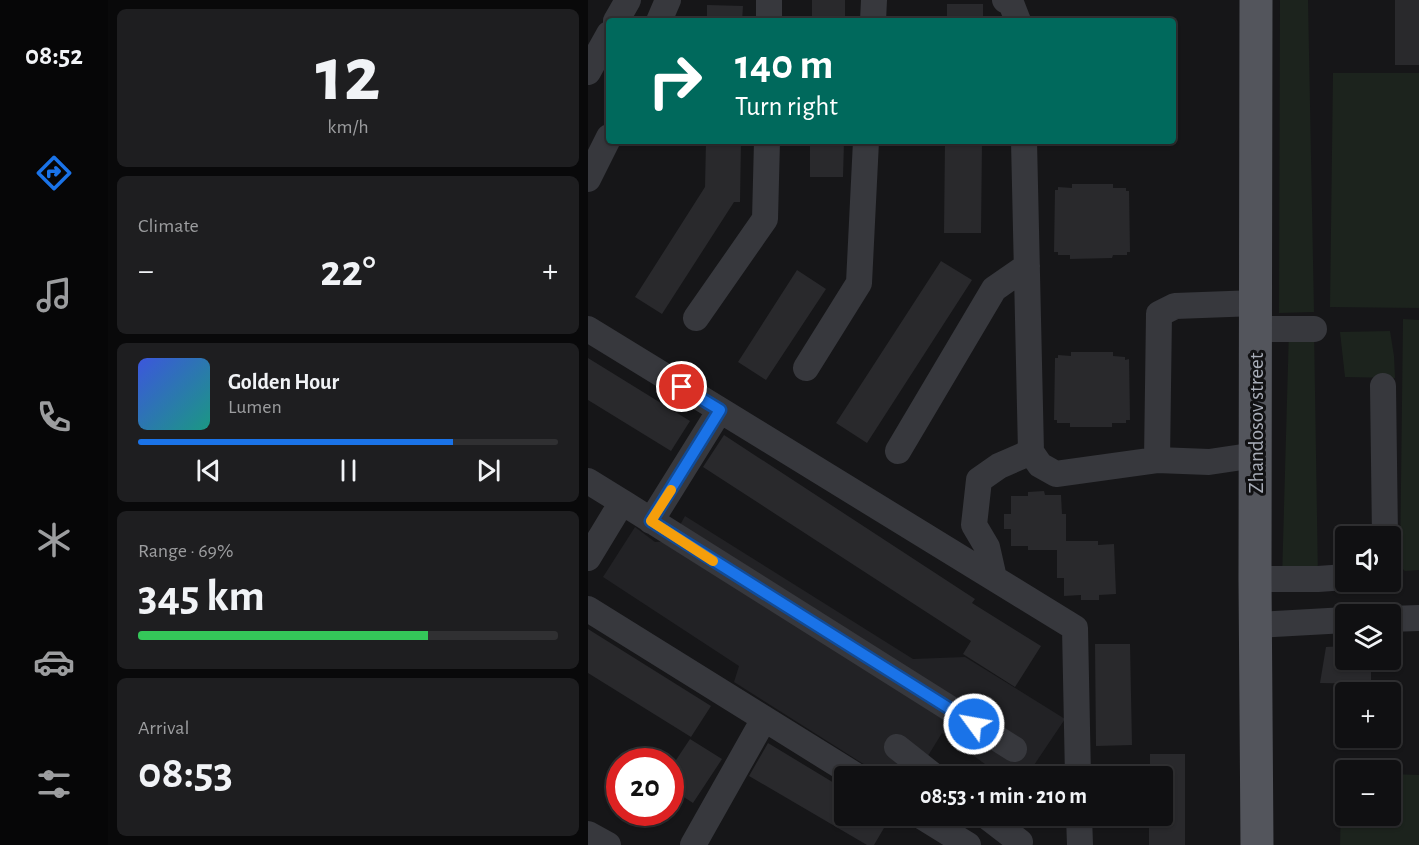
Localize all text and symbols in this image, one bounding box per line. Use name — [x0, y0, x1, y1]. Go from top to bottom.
text: 12 — [316, 37, 380, 115]
text: 08:52 — [25, 42, 83, 69]
icon: right — [636, 42, 714, 120]
text: 140 m — [735, 44, 833, 86]
text: Turn right — [735, 93, 838, 120]
text: km/h — [327, 117, 369, 137]
icon: directions — [33, 152, 75, 194]
text: Climate — [138, 216, 199, 236]
text: 22° — [320, 249, 376, 294]
text: − — [138, 255, 154, 288]
text: + — [542, 255, 558, 288]
icon: music — [33, 274, 75, 316]
street label: Zhandosov street — [1246, 352, 1267, 493]
pin — [656, 361, 707, 412]
icon: arrive — [665, 370, 698, 403]
text: Golden Hour — [228, 371, 339, 393]
icon: phone — [33, 396, 75, 438]
text: Lumen — [228, 397, 282, 417]
icon: previous — [192, 454, 225, 487]
icon: pause — [332, 454, 365, 487]
icon: next — [472, 454, 505, 487]
icon: climate — [33, 519, 75, 561]
map controls — [1335, 526, 1401, 826]
button: sound — [1335, 526, 1401, 592]
text: Range · 69% — [138, 541, 233, 561]
text: 345 km — [138, 574, 265, 619]
button: layers — [1335, 604, 1401, 670]
icon: car — [33, 641, 75, 683]
button: + — [1335, 682, 1401, 748]
position arrow — [942, 692, 1006, 756]
text: Arrival — [138, 718, 189, 738]
speed limit sign: 20 — [606, 748, 684, 826]
text: 08:53 — [138, 751, 233, 796]
button: − — [1335, 760, 1401, 826]
icon: filters — [33, 763, 75, 805]
text: 08:53 · 1 min · 210 m — [920, 785, 1087, 807]

